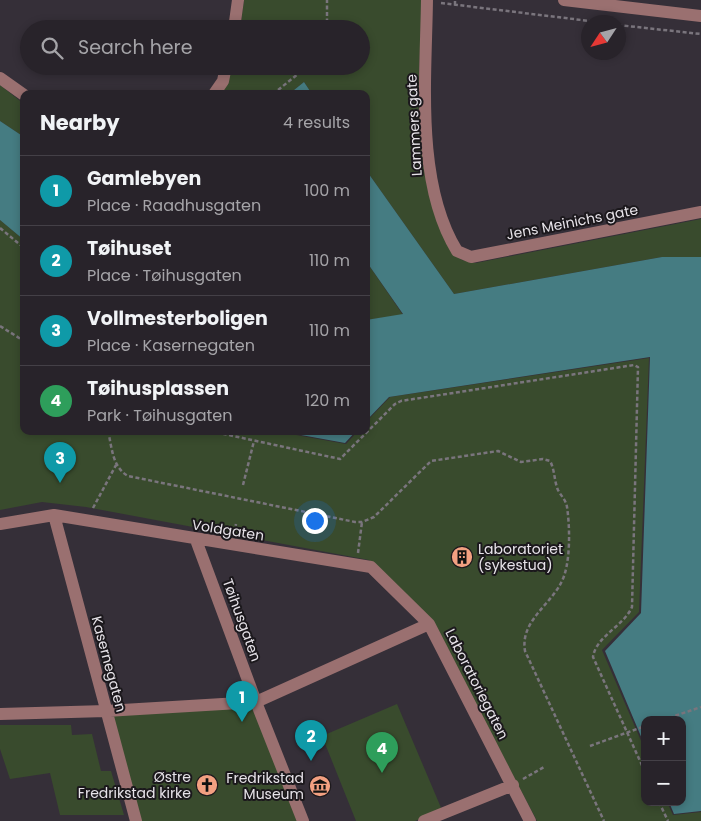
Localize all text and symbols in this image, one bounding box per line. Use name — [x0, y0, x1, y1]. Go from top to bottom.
north arrow — [581, 15, 626, 60]
search box — [20, 20, 370, 75]
icon: search — [38, 34, 66, 62]
text: Search here — [78, 34, 192, 61]
street label: Lammers gate — [401, 73, 427, 176]
text: Nearby — [40, 108, 120, 137]
text: 4 results — [283, 111, 350, 134]
text: Gamlebyen — [87, 165, 201, 192]
text: 1 — [53, 179, 59, 202]
text: 100 m — [304, 179, 350, 202]
text: Place · Raadhusgaten — [87, 194, 261, 217]
street label: Jens Meinichs gate — [504, 199, 640, 245]
text: Tøihuset — [87, 235, 171, 262]
text: 2 — [51, 249, 61, 272]
text: 110 m — [309, 249, 350, 272]
text: Place · Tøihusgaten — [87, 264, 242, 287]
text: Vollmesterboligen — [87, 305, 268, 332]
text: 3 — [51, 319, 61, 342]
text: 110 m — [309, 319, 350, 342]
text: Place · Kasernegaten — [87, 334, 255, 357]
text: Tøihusplassen — [87, 375, 229, 402]
text: 4 — [51, 389, 61, 412]
text: 120 m — [305, 389, 350, 412]
text: Park · Tøihusgaten — [87, 404, 233, 427]
pin: 3 — [44, 442, 76, 483]
your location — [302, 508, 328, 534]
street label: Voldgaten — [190, 514, 266, 546]
place label: Laboratoriet (sykestua) — [478, 539, 563, 575]
building icon: Laboratoriet (sykestua) — [450, 545, 474, 569]
street label: Tøihusgaten — [218, 576, 266, 664]
street label: Kasernegaten — [87, 614, 131, 714]
street label: Laboratoriegaten — [440, 625, 514, 743]
pin: 1 — [226, 681, 258, 722]
map controls — [641, 716, 686, 806]
button: + — [641, 716, 686, 761]
pin: 2 — [295, 720, 327, 761]
pin: 4 — [366, 732, 398, 773]
button: − — [641, 761, 686, 806]
place label: Østre Fredrikstad kirke — [78, 767, 191, 803]
place label: Fredrikstad Museum — [226, 768, 304, 804]
church icon: Østre Fredrikstad kirke — [195, 773, 219, 797]
museum icon: Fredrikstad Museum — [308, 774, 332, 798]

